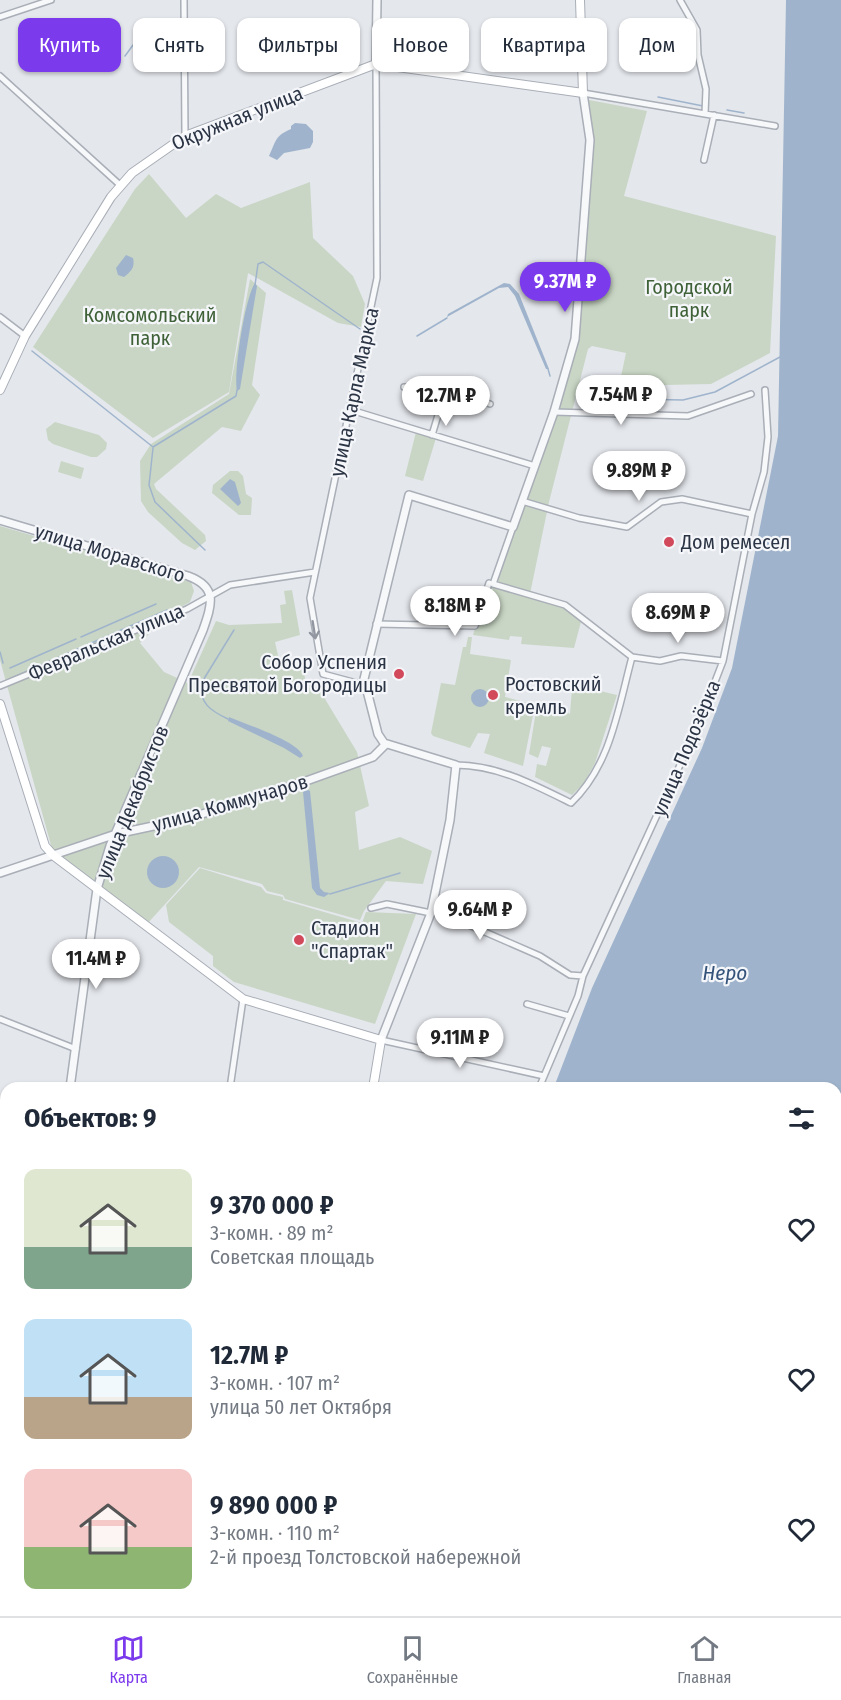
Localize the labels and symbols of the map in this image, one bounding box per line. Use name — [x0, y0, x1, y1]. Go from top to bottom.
street label: Окружная улица — [168, 81, 306, 155]
pin: 9.37M ₽ — [510, 262, 620, 313]
park label: Городской парк — [645, 275, 733, 322]
park label: Комсомольский парк — [83, 303, 217, 350]
street label: улица Карла Маркса — [324, 305, 384, 479]
pin: 7.54M ₽ — [566, 375, 676, 426]
pin: 12.7M ₽ — [391, 376, 501, 427]
pin: 9.89M ₽ — [584, 451, 694, 502]
street label: улица Моравского — [32, 519, 188, 587]
place label: Дом ремесел — [680, 530, 790, 554]
marker: Дом ремесел — [662, 535, 676, 549]
pin: 8.18M ₽ — [400, 586, 510, 637]
pin: 8.69M ₽ — [623, 593, 733, 644]
street label: Февральская улица — [25, 598, 187, 686]
one-way arrow — [309, 619, 320, 639]
place label: Собор Успения Пресвятой Богородицы — [188, 650, 387, 697]
marker: Собор Успения Пресвятой Богородицы — [392, 667, 406, 681]
place label: Ростовский кремль — [505, 672, 601, 719]
street label: улица Подозёрка — [647, 676, 725, 820]
marker: Ростовский кремль — [486, 688, 500, 702]
street label: улица Декабристов — [90, 722, 174, 882]
street label: улица Коммунаров — [150, 769, 310, 837]
pin: 9.64M ₽ — [425, 890, 535, 941]
place label: Стадион "Спартак" — [311, 916, 393, 963]
marker: Стадион "Спартак" — [292, 933, 306, 947]
pin: 11.4M ₽ — [41, 939, 151, 990]
water label: Неро — [703, 960, 747, 986]
pin: 9.11M ₽ — [405, 1018, 515, 1069]

